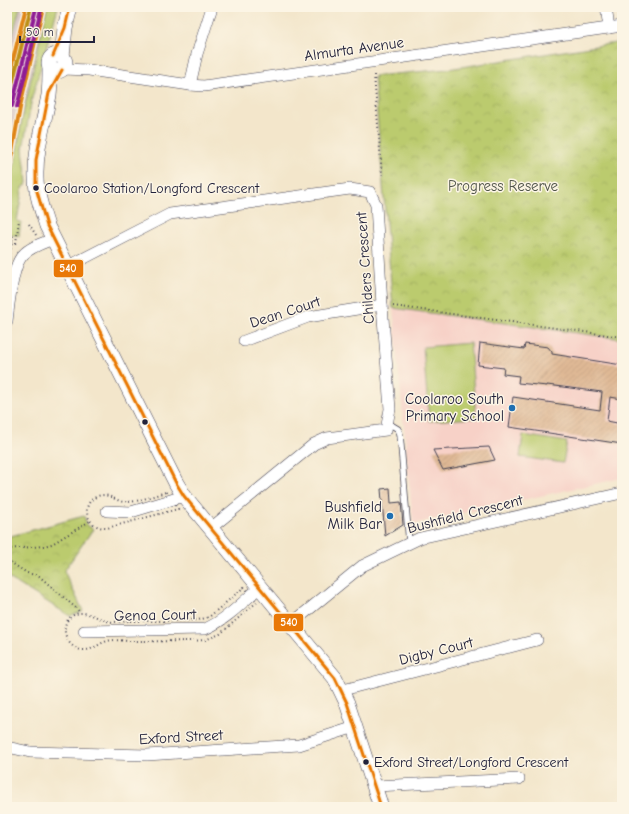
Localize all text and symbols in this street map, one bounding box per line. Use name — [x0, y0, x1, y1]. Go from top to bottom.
scale bar — [20, 18, 94, 44]
text: 50 m — [26, 25, 54, 39]
street label: Almurta Avenue — [303, 33, 405, 65]
park label: Progress Reserve — [448, 177, 559, 195]
place label: Coolaroo Station/Longford Crescent — [44, 180, 260, 197]
marker: Coolaroo Station/Longford Crescent — [31, 183, 41, 193]
street label: Childers Crescent — [352, 211, 378, 325]
line badge: 540 — [53, 259, 84, 278]
text: 540 — [59, 262, 77, 275]
street label: Dean Court — [247, 292, 323, 332]
place label: Coolaroo South Primary School — [405, 390, 504, 425]
marker: Coolaroo South Primary School — [507, 403, 517, 413]
unlabelled marker — [140, 417, 150, 427]
street label: Bushfield Crescent — [405, 491, 525, 537]
place label: Bushfield Milk Bar — [324, 498, 382, 533]
marker: Bushfield Milk Bar — [385, 511, 395, 521]
street label: Genoa Court — [114, 605, 197, 625]
line badge: 540 — [273, 613, 304, 632]
text: 540 — [280, 616, 298, 629]
street label: Digby Court — [397, 633, 475, 669]
street label: Exford Street — [139, 726, 224, 748]
place label: Exford Street/Longford Crescent — [374, 754, 569, 771]
marker: Exford Street/Longford Crescent — [361, 757, 371, 767]

